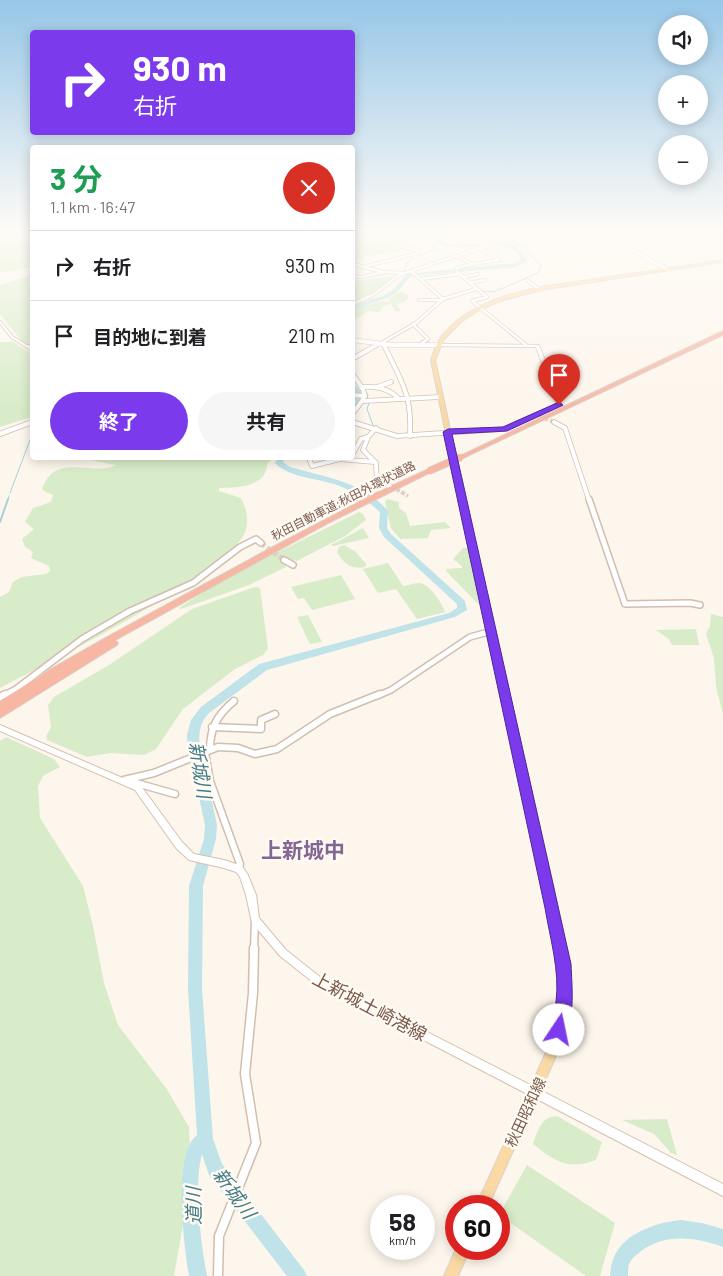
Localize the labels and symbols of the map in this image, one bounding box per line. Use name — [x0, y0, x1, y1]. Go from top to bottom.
pin — [538, 354, 580, 405]
street label: 秋田自動車道;秋田外環状道路 — [269, 458, 417, 542]
water label: 新城川 — [185, 740, 217, 802]
district label: 上新城中 — [261, 837, 345, 862]
street label: 上新城土崎港線 — [309, 967, 431, 1045]
position arrow — [532, 1003, 584, 1055]
street label: 秋田昭和線 — [501, 1074, 549, 1150]
water label: 新城川 — [209, 1163, 262, 1224]
water label: 道川 — [181, 1185, 205, 1225]
speed limit sign: 60 — [445, 1195, 510, 1260]

